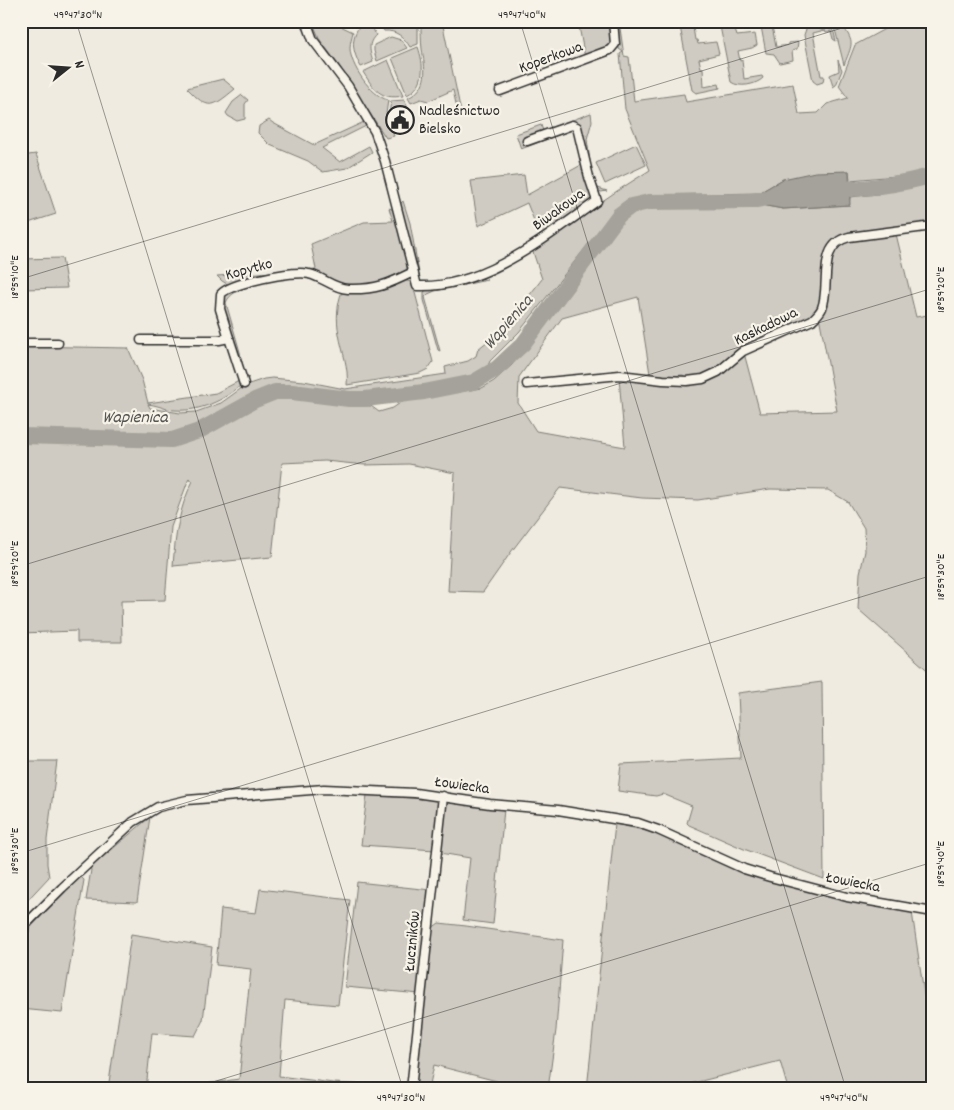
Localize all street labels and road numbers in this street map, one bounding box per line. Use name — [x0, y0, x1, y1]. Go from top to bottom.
street label: Koperkowa — [516, 36, 587, 80]
street label: Biwakowa — [528, 183, 590, 237]
street label: Kopytko — [223, 253, 275, 287]
street label: Kaskadowa — [730, 302, 802, 352]
street label: Łowiecka — [432, 771, 491, 801]
street label: Łowiecka — [823, 866, 882, 900]
street label: Łuczników — [399, 910, 427, 973]

